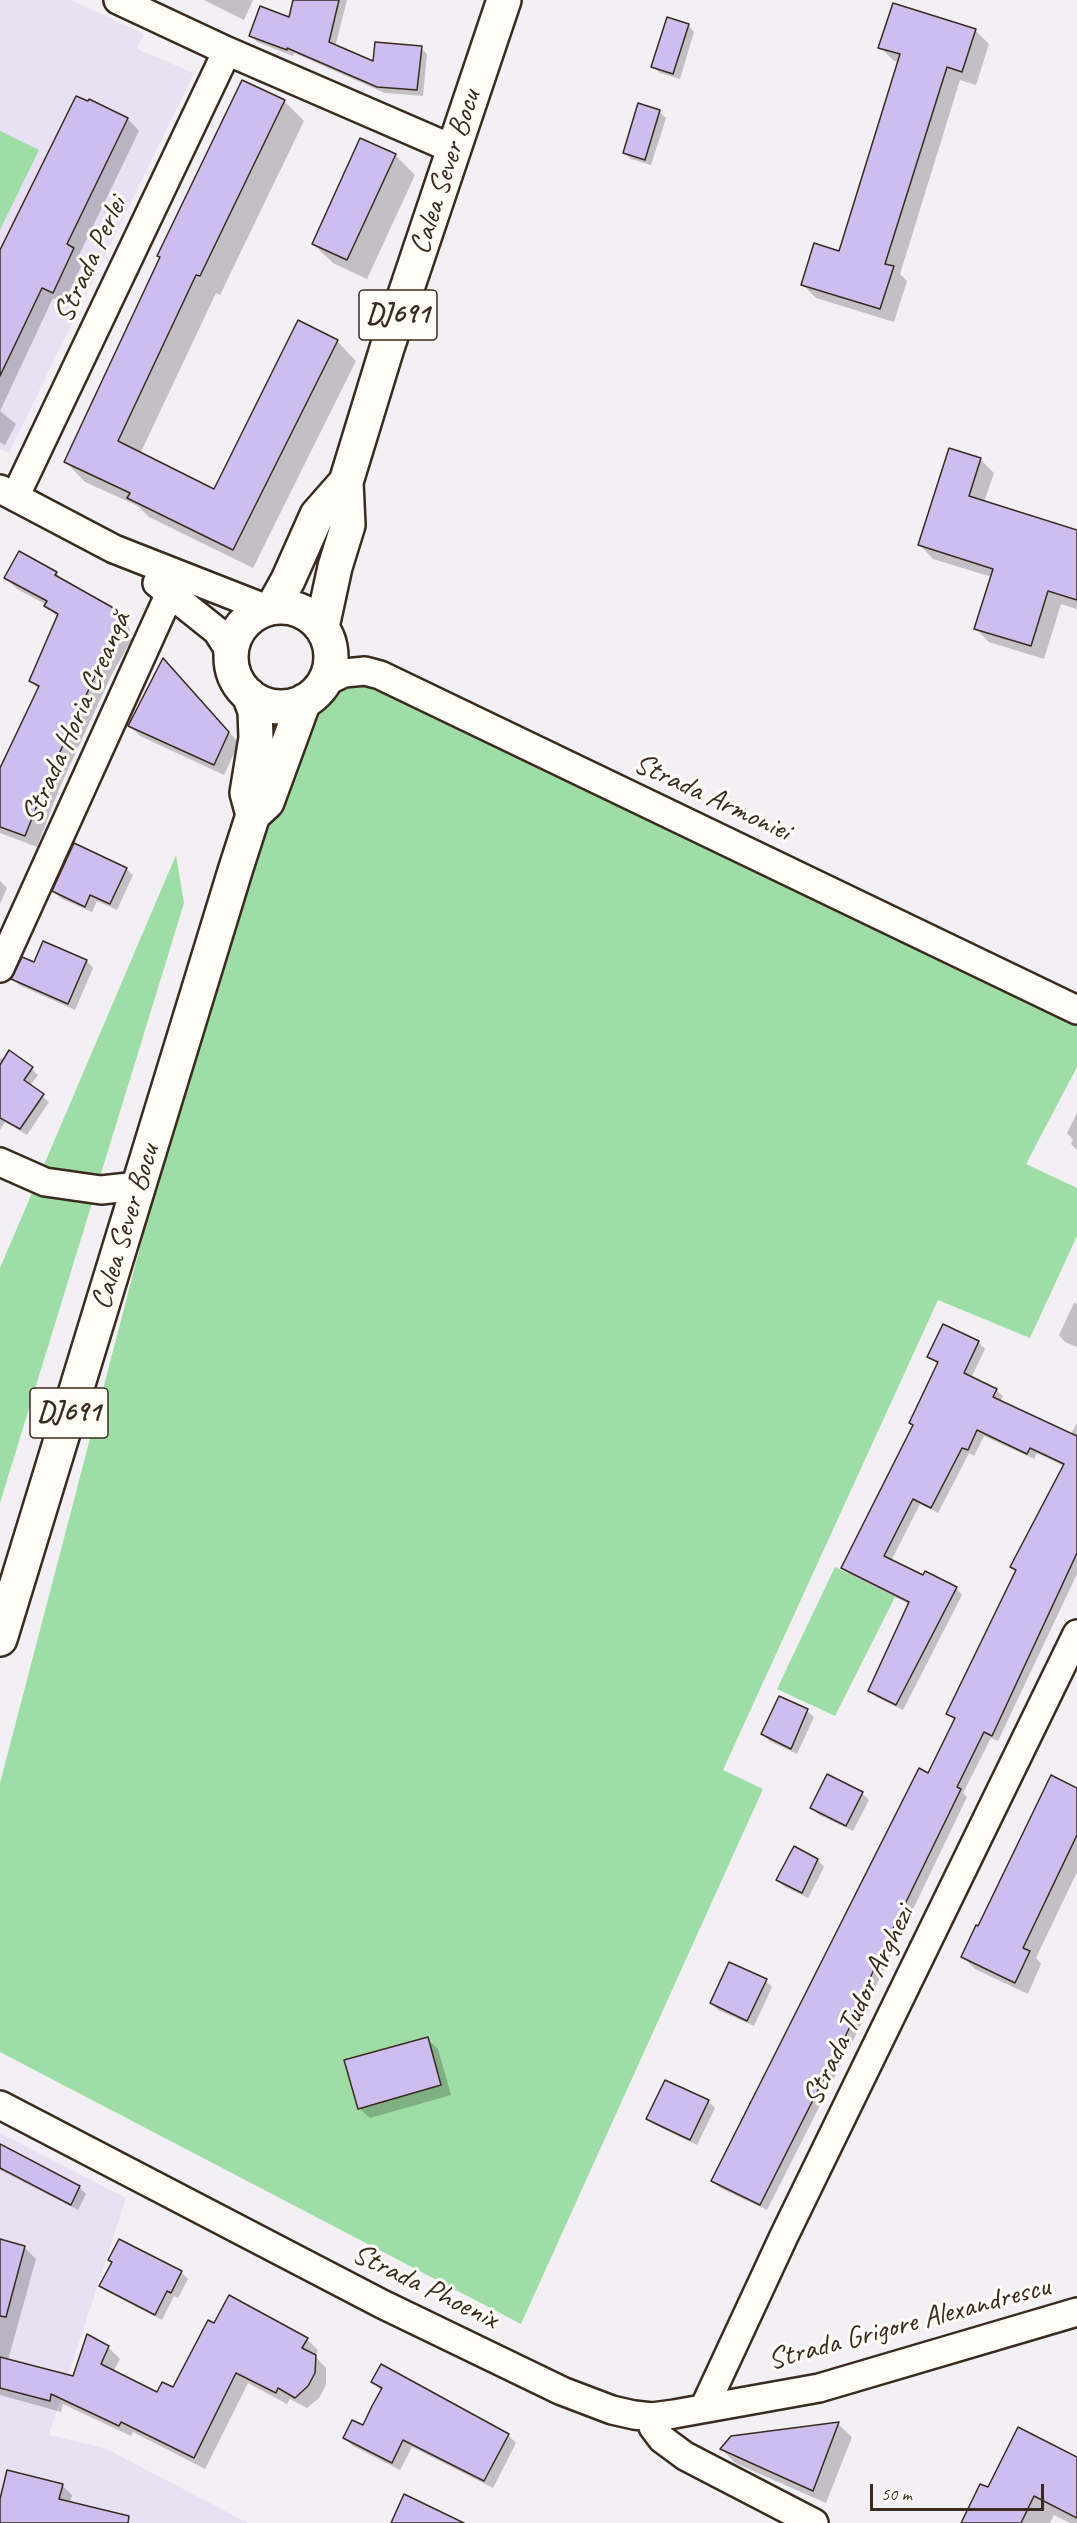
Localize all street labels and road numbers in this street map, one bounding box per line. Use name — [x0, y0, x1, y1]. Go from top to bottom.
street label: Calea Sever Bocu — [402, 85, 490, 259]
street label: Strada Perlei — [46, 191, 136, 329]
road number: DJ691 — [359, 290, 437, 340]
street label: Strada Horia Creangă — [14, 607, 140, 829]
street label: Strada Armoniei — [628, 746, 796, 850]
street label: Calea Sever Bocu — [84, 1140, 168, 1314]
road number: DJ691 — [30, 1388, 108, 1438]
street label: Strada Tudor Arghezi — [795, 1900, 923, 2112]
street label: Strada Phoenix — [346, 2236, 504, 2338]
street label: Strada Grigore Alexandrescu — [764, 2269, 1054, 2379]

